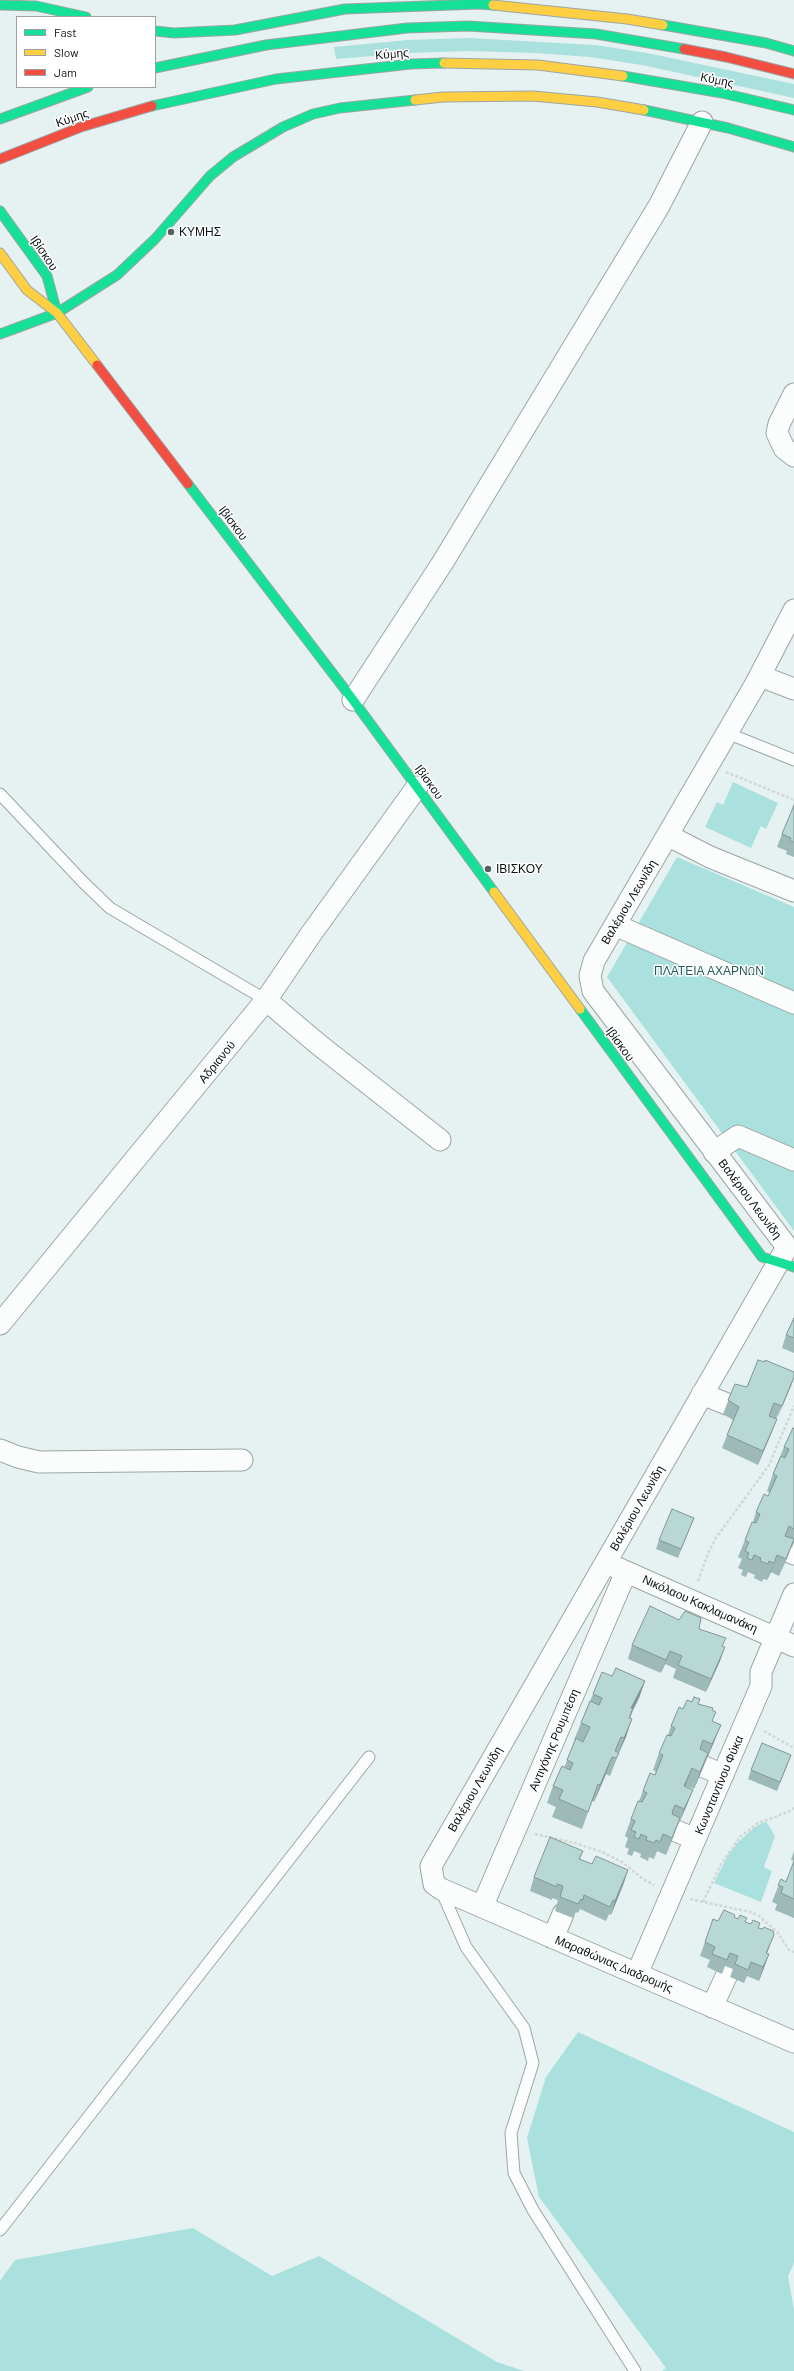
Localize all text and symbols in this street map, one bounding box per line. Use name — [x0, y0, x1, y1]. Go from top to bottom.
legend — [16, 16, 156, 88]
text: Fast — [54, 25, 77, 39]
text: Slow — [54, 45, 79, 59]
street label: Κύμης — [375, 45, 409, 63]
text: Jam — [54, 65, 77, 79]
street label: Κύμης — [699, 69, 735, 91]
street label: Κύμης — [54, 106, 90, 130]
place label: ΚΥΜΗΣ — [179, 225, 221, 239]
marker: ΚΥΜΗΣ — [166, 227, 176, 237]
street label: Ιβίσκου — [27, 233, 61, 273]
street label: Ιβίσκου — [215, 503, 251, 543]
street label: Ιβίσκου — [412, 762, 446, 802]
street label: Βαλέριου Λεωνίδη — [598, 857, 660, 947]
place label: ΙΒΙΣΚΟΥ — [496, 862, 543, 876]
marker: ΙΒΙΣΚΟΥ — [483, 864, 493, 874]
park label: ΠΛΑΤΕΙΑ ΑΧΑΡΝΩΝ — [654, 964, 764, 978]
street label: Ιβίσκου — [603, 1024, 637, 1064]
street label: Αδριανού — [196, 1038, 238, 1086]
street label: Βαλέριου Λεωνίδη — [715, 1156, 785, 1242]
street label: Βαλέριου Λεωνίδη — [607, 1463, 667, 1553]
street label: Νικόλαου Κακλαμανάκη — [640, 1572, 760, 1636]
street label: Αντιγόνης Ρουμπέση — [526, 1687, 582, 1793]
street label: Κωνσταντίνου Φύκα — [692, 1733, 746, 1837]
street label: Βαλέριου Λεωνίδη — [445, 1744, 505, 1834]
street label: Μαραθώνιας Διαδρομής — [553, 1933, 675, 1995]

